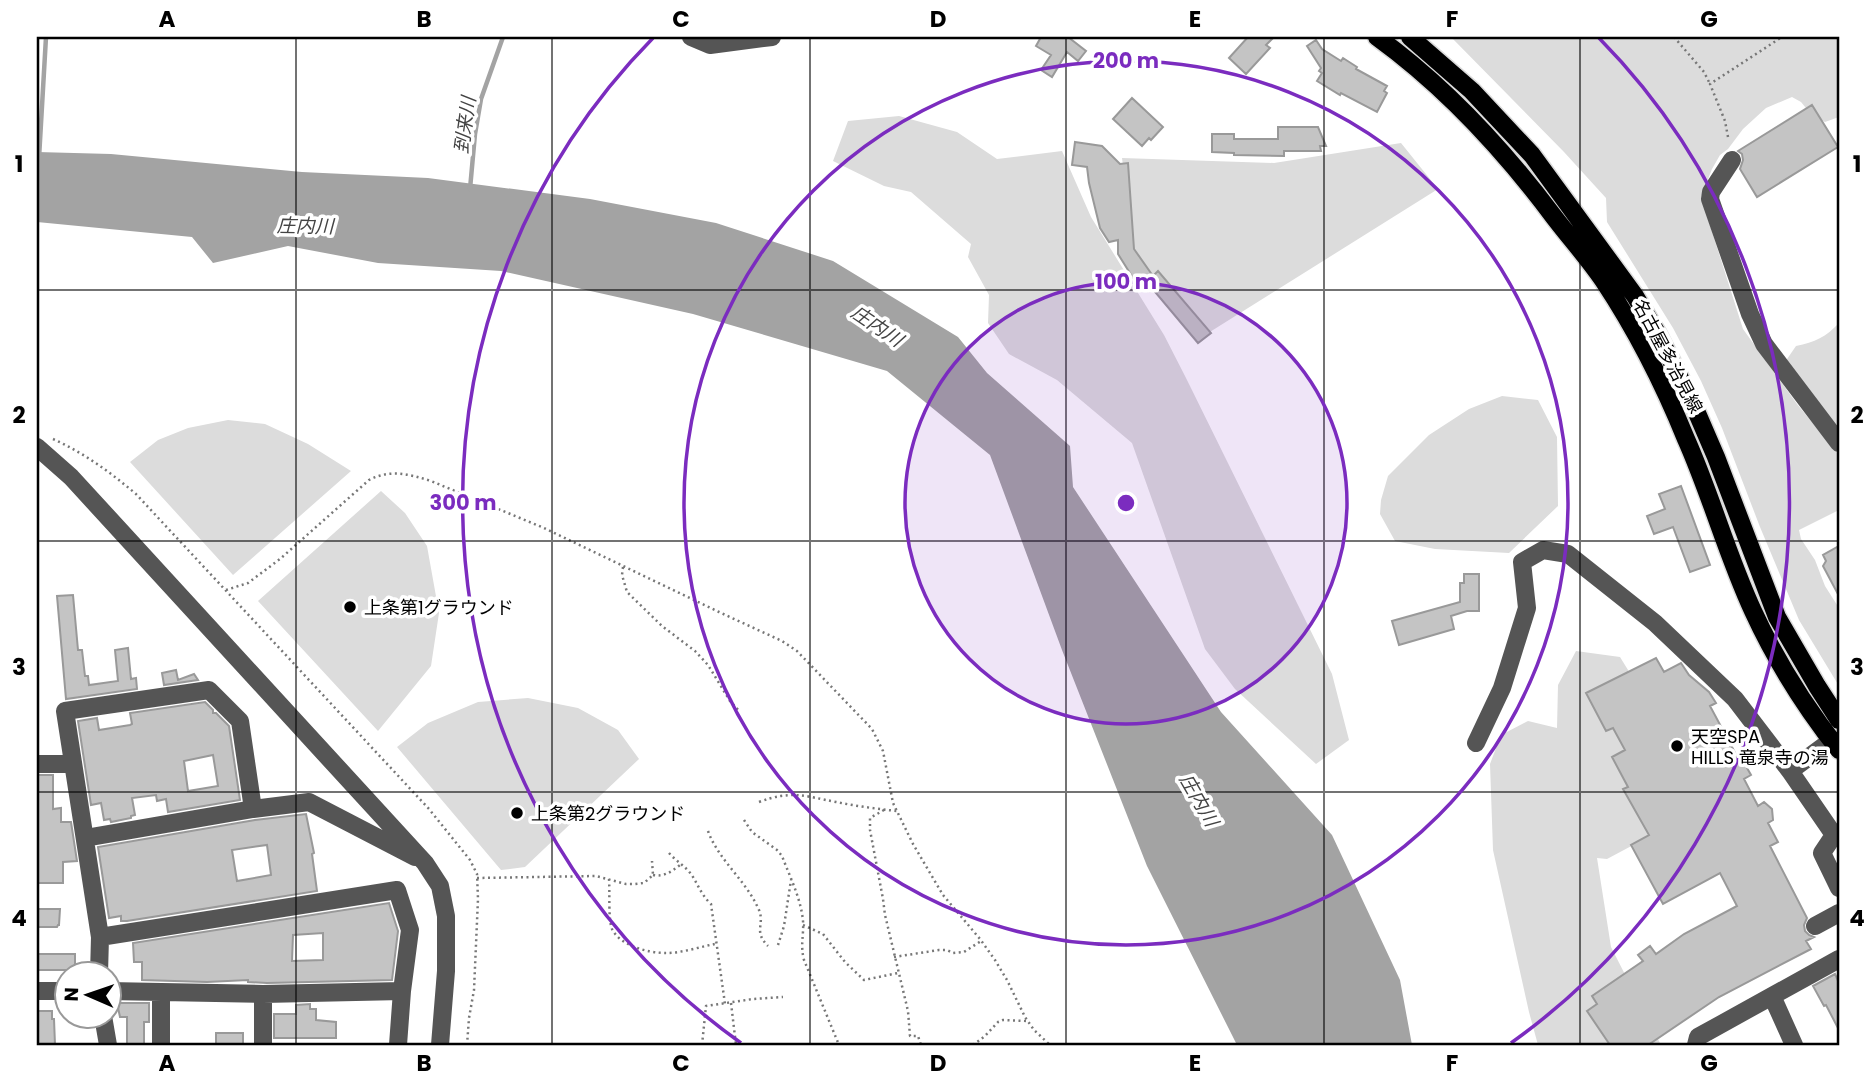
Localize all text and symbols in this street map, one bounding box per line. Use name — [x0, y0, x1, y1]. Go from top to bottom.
text: A — [159, 3, 176, 35]
text: B — [416, 3, 432, 35]
text: C — [672, 3, 690, 35]
text: D — [930, 3, 946, 35]
text: E — [1189, 3, 1201, 35]
text: F — [1446, 3, 1458, 35]
text: G — [1700, 3, 1718, 35]
text: 200 m — [1093, 46, 1159, 75]
water label: 到来川 — [448, 93, 483, 155]
text: 1 — [15, 148, 23, 180]
text: 1 — [1853, 148, 1861, 180]
water label: 庄内川 — [276, 212, 336, 240]
text: 100 m — [1095, 267, 1157, 296]
street label: 名古屋多治見線 — [1627, 295, 1709, 417]
water label: 庄内川 — [846, 299, 910, 354]
text: 2 — [12, 399, 26, 431]
text: 2 — [1850, 399, 1864, 431]
text: 300 m — [430, 488, 496, 517]
centre of rings — [1114, 491, 1138, 515]
place label: 上条第1グラウンド — [364, 595, 514, 620]
marker: 上条第1グラウンド — [342, 599, 358, 615]
text: 3 — [12, 651, 26, 683]
text: 3 — [1850, 651, 1864, 683]
place label: 天空SPA HILLS 竜泉寺の湯 — [1691, 724, 1829, 770]
marker: 天空SPA HILLS 竜泉寺の湯 — [1669, 738, 1685, 754]
water label: 庄内川 — [1173, 769, 1226, 833]
place label: 上条第2グラウンド — [531, 801, 685, 826]
marker: 上条第2グラウンド — [509, 805, 525, 821]
text: 4 — [11, 902, 27, 934]
text: 4 — [1849, 902, 1865, 934]
north arrow — [52, 960, 122, 1030]
text: N — [58, 987, 85, 1002]
text: A — [159, 1047, 176, 1079]
text: B — [416, 1047, 432, 1079]
text: C — [672, 1047, 690, 1079]
text: D — [930, 1047, 946, 1079]
text: E — [1189, 1047, 1201, 1079]
text: F — [1446, 1047, 1458, 1079]
text: G — [1700, 1047, 1718, 1079]

